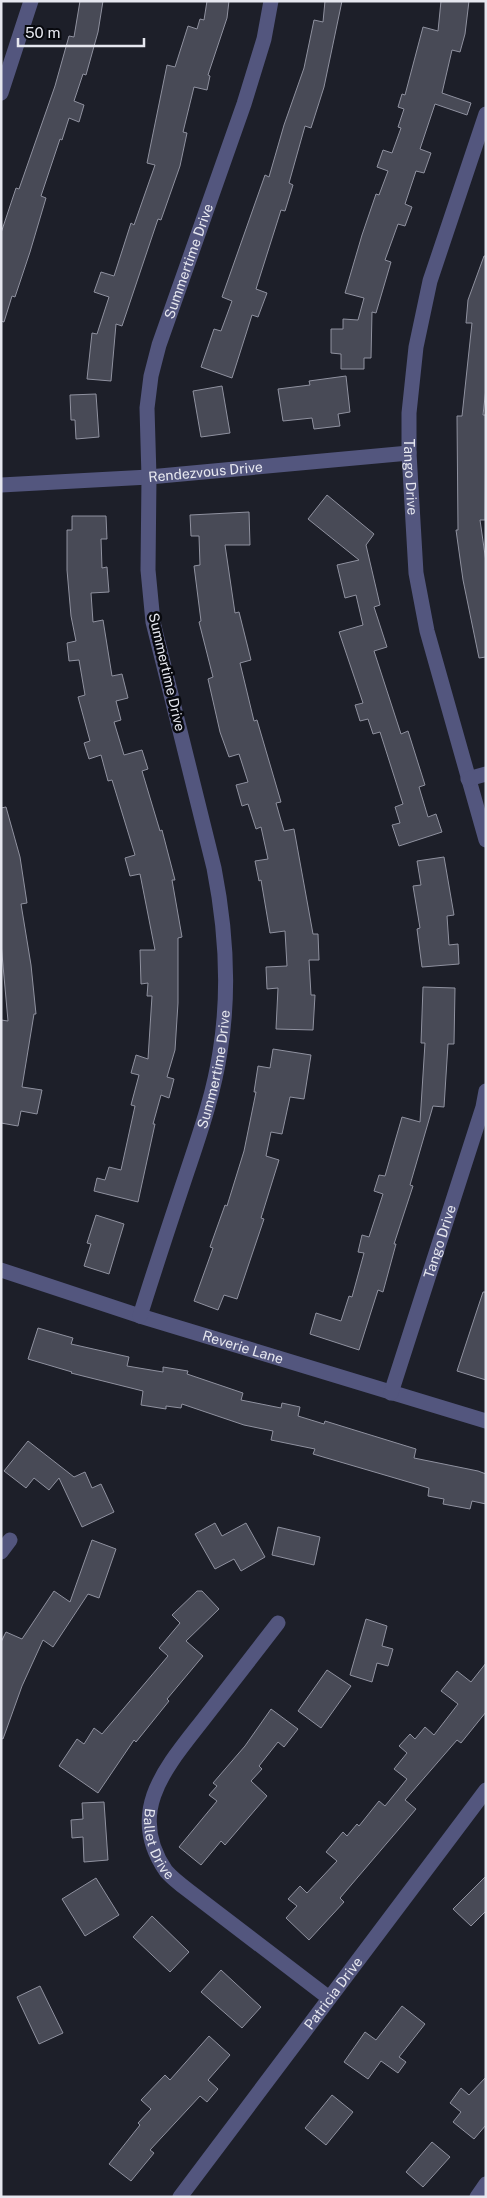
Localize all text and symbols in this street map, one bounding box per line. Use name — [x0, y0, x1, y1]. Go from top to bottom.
scale bar — [18, 15, 144, 47]
text: 50 m — [25, 24, 60, 41]
street label: Summertime Drive — [161, 201, 216, 321]
street label: Tango Drive — [401, 439, 421, 516]
street label: Rendezvous Drive — [148, 459, 264, 485]
street label: Summertime Drive — [146, 611, 188, 733]
street label: Summertime Drive — [194, 1009, 233, 1131]
street label: Tango Drive — [420, 1203, 459, 1281]
street label: Reverie Lane — [201, 1327, 285, 1367]
street label: Ballet Drive — [141, 1807, 178, 1883]
street label: Patricia Drive — [301, 1954, 366, 2032]

